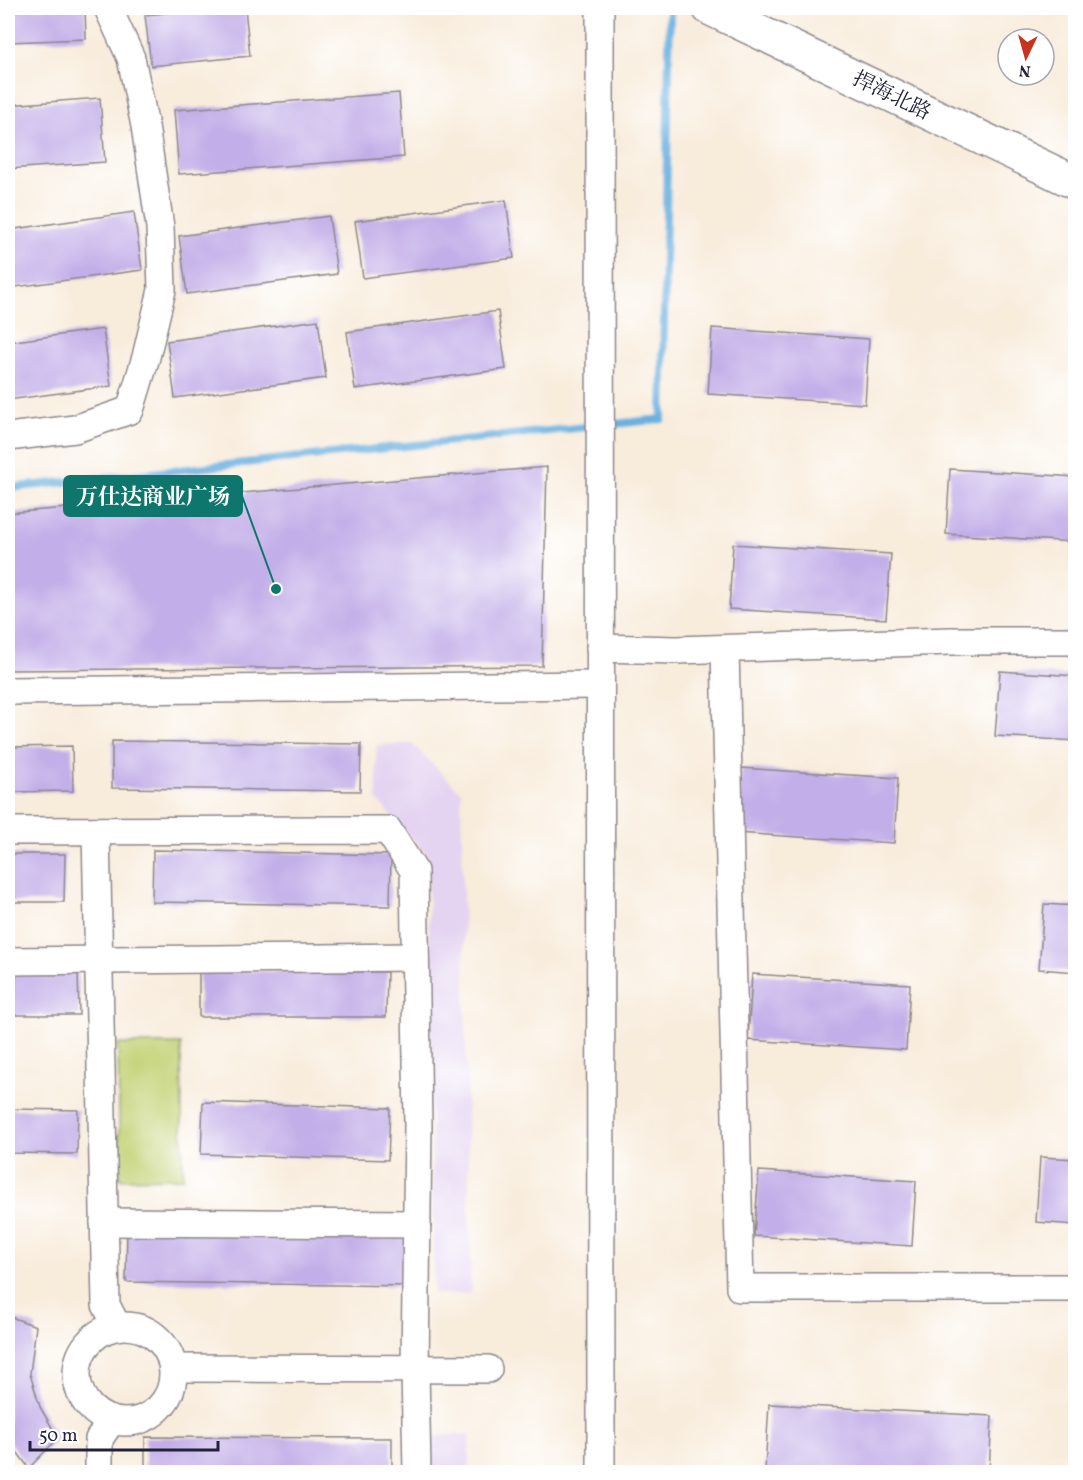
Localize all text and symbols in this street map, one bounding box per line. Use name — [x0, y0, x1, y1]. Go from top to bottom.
north arrow — [996, 27, 1056, 87]
text: N — [1018, 58, 1032, 81]
street label: 捍海北路 — [847, 65, 935, 128]
callout: 万仕达商业广场 — [64, 476, 242, 516]
text: 万仕达商业广场 — [76, 483, 230, 514]
scale bar — [30, 1414, 218, 1452]
text: 50 m — [39, 1424, 78, 1449]

